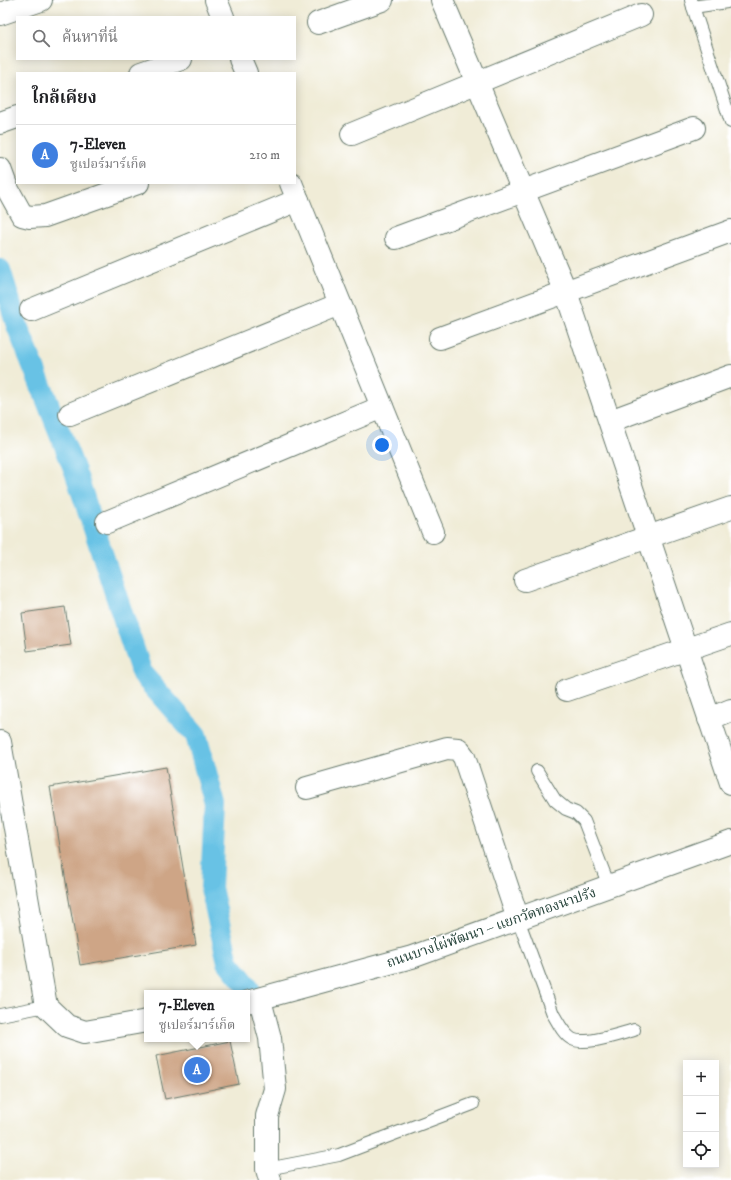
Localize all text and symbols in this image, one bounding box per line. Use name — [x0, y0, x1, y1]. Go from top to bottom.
search box — [16, 16, 296, 60]
icon: search — [30, 27, 52, 49]
text: ค้นหาที่นี่ — [62, 28, 118, 47]
text: ใกล้เคียง — [32, 87, 97, 109]
text: 7-Eleven — [70, 135, 126, 154]
text: A — [41, 147, 49, 163]
text: 210 m — [249, 147, 280, 163]
text: ซูเปอร์มาร์เก็ต — [70, 156, 147, 172]
your location — [372, 435, 392, 455]
street label: ถนนบางไผ่พัฒนา – แยกวัดทองนาปรัง — [384, 882, 598, 972]
popup — [144, 990, 250, 1042]
text: 7-Eleven — [159, 996, 215, 1015]
text: ซูเปอร์มาร์เก็ต — [159, 1017, 235, 1033]
pin: A — [184, 1055, 210, 1085]
map controls — [683, 1060, 719, 1168]
button: + — [683, 1060, 719, 1096]
button: − — [683, 1096, 719, 1132]
button: locate — [683, 1132, 719, 1168]

